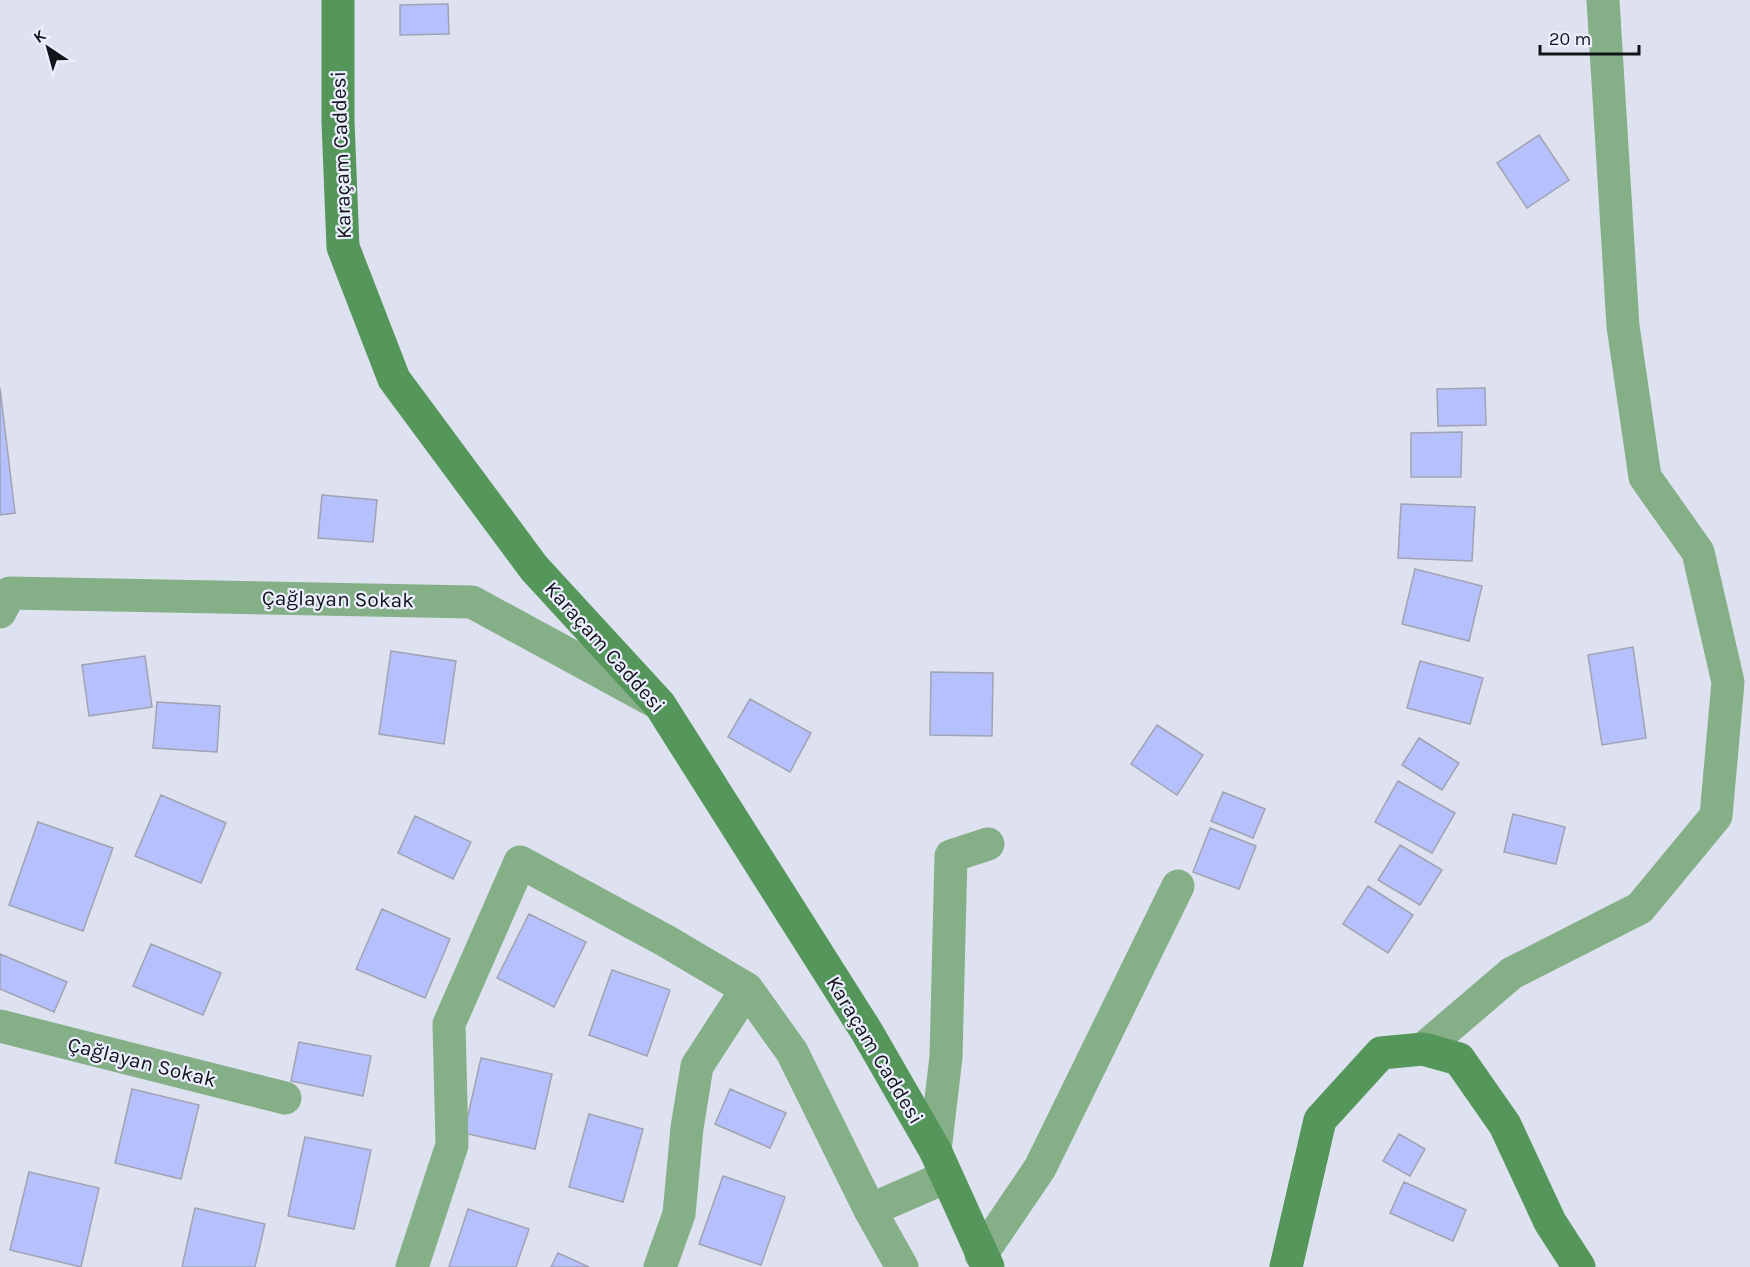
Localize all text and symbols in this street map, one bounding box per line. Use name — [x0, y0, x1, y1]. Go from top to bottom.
north arrow — [18, 18, 78, 78]
scale bar — [1540, 18, 1639, 56]
text: K — [30, 25, 50, 47]
text: 20 m — [1549, 28, 1591, 50]
street label: Karaçam Caddesi — [326, 71, 356, 239]
street label: Karaçam Caddesi — [540, 577, 670, 717]
street label: Çağlayan Sokak — [262, 586, 414, 612]
street label: Karaçam Caddesi — [821, 972, 929, 1128]
street label: Çağlayan Sokak — [65, 1032, 219, 1092]

